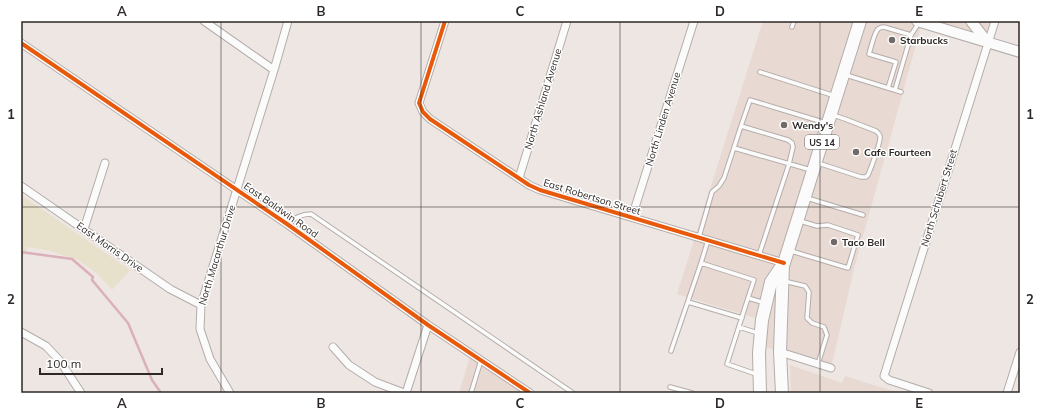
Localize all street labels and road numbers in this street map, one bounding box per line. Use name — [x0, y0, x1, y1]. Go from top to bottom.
street label: North Ashland Avenue — [521, 47, 565, 151]
street label: North Linden Avenue — [643, 70, 683, 168]
road number: US 14 — [805, 135, 839, 149]
street label: North Schubert Street — [918, 147, 960, 248]
street label: East Robertson Street — [542, 176, 643, 218]
street label: East Baldwin Road — [241, 179, 321, 241]
street label: North Macarthur Drive — [196, 203, 238, 307]
street label: East Morris Drive — [74, 219, 146, 275]

